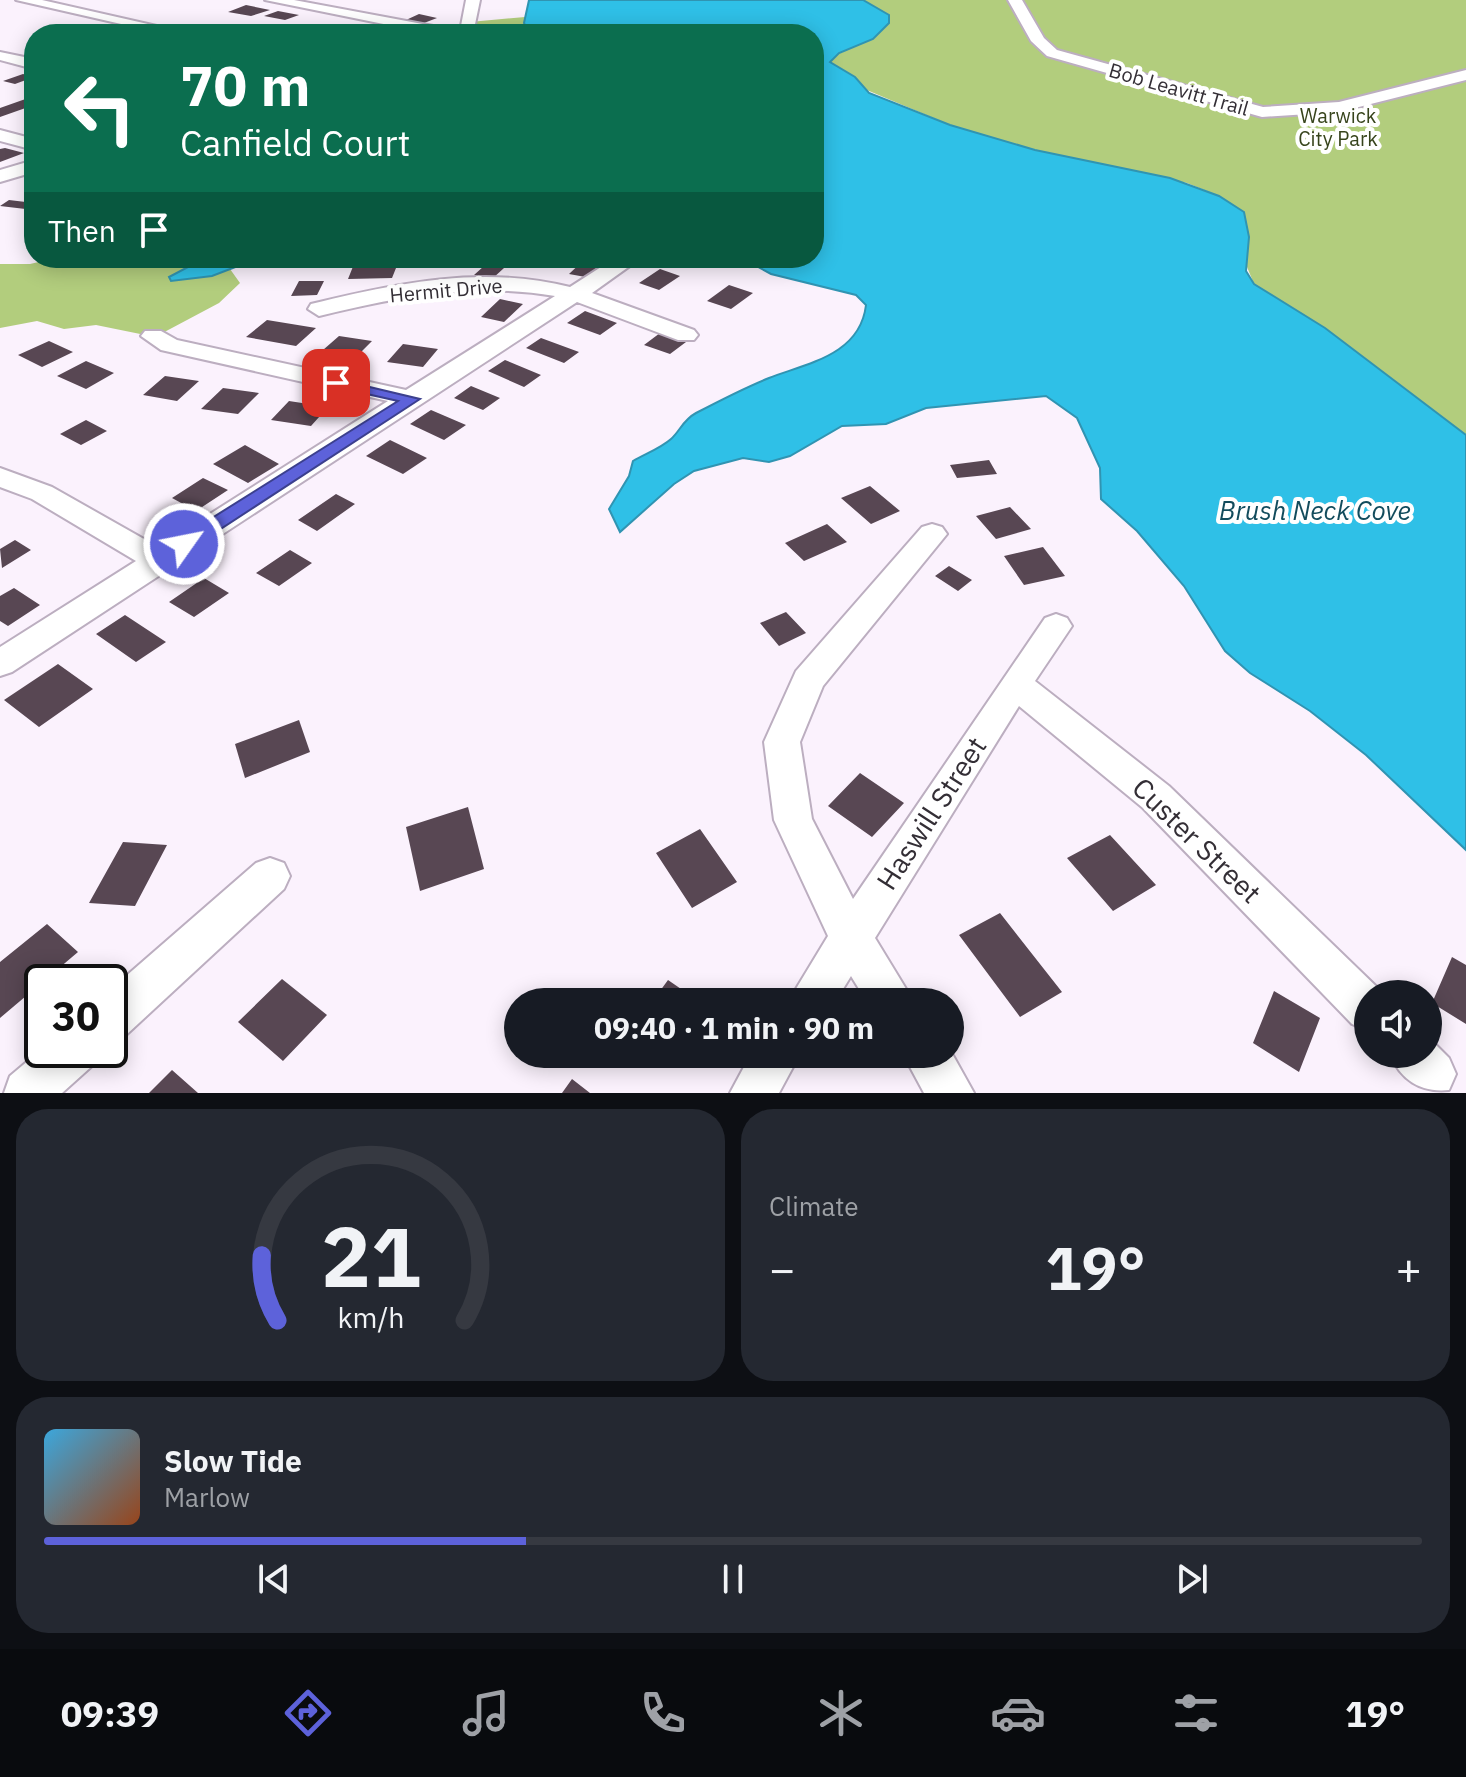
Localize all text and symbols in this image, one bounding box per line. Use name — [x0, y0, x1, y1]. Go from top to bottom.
text: 70 m — [180, 49, 310, 121]
icon: left — [48, 56, 152, 160]
street label: Bob Leavitt Trail — [1106, 56, 1252, 122]
park label: Warwick City Park — [1298, 102, 1378, 152]
text: Canfield Court — [180, 119, 410, 166]
icon: arrive — [132, 208, 176, 252]
text: Then — [48, 211, 116, 250]
street label: Hermit Drive — [388, 272, 504, 308]
pin — [302, 349, 370, 417]
icon: arrive — [314, 361, 358, 405]
water label: Brush Neck Cove — [1219, 493, 1411, 527]
position arrow — [142, 502, 226, 586]
street label: Haswill Street — [868, 729, 994, 897]
street label: Custer Street — [1125, 769, 1269, 911]
speed limit sign: 30 — [24, 964, 128, 1068]
map controls — [1354, 980, 1442, 1068]
button: sound — [1354, 980, 1442, 1068]
text: 09:40 · 1 min · 90 m — [594, 1008, 874, 1047]
text: Climate — [769, 1189, 859, 1223]
text: 21 — [321, 1202, 420, 1310]
text: 19° — [1045, 1228, 1146, 1307]
text: − — [769, 1240, 795, 1297]
text: + — [1396, 1240, 1422, 1297]
text: km/h — [337, 1299, 404, 1336]
text: Slow Tide — [164, 1441, 302, 1480]
text: Marlow — [164, 1480, 250, 1514]
icon: previous — [252, 1557, 296, 1601]
icon: pause — [711, 1557, 755, 1601]
icon: next — [1170, 1557, 1214, 1601]
icon: directions — [280, 1685, 336, 1741]
icon: music — [458, 1685, 514, 1741]
icon: phone — [635, 1685, 691, 1741]
icon: climate — [813, 1685, 869, 1741]
icon: car — [990, 1685, 1046, 1741]
icon: filters — [1168, 1685, 1224, 1741]
text: 09:39 — [61, 1690, 159, 1737]
text: 19° — [1345, 1690, 1405, 1737]

